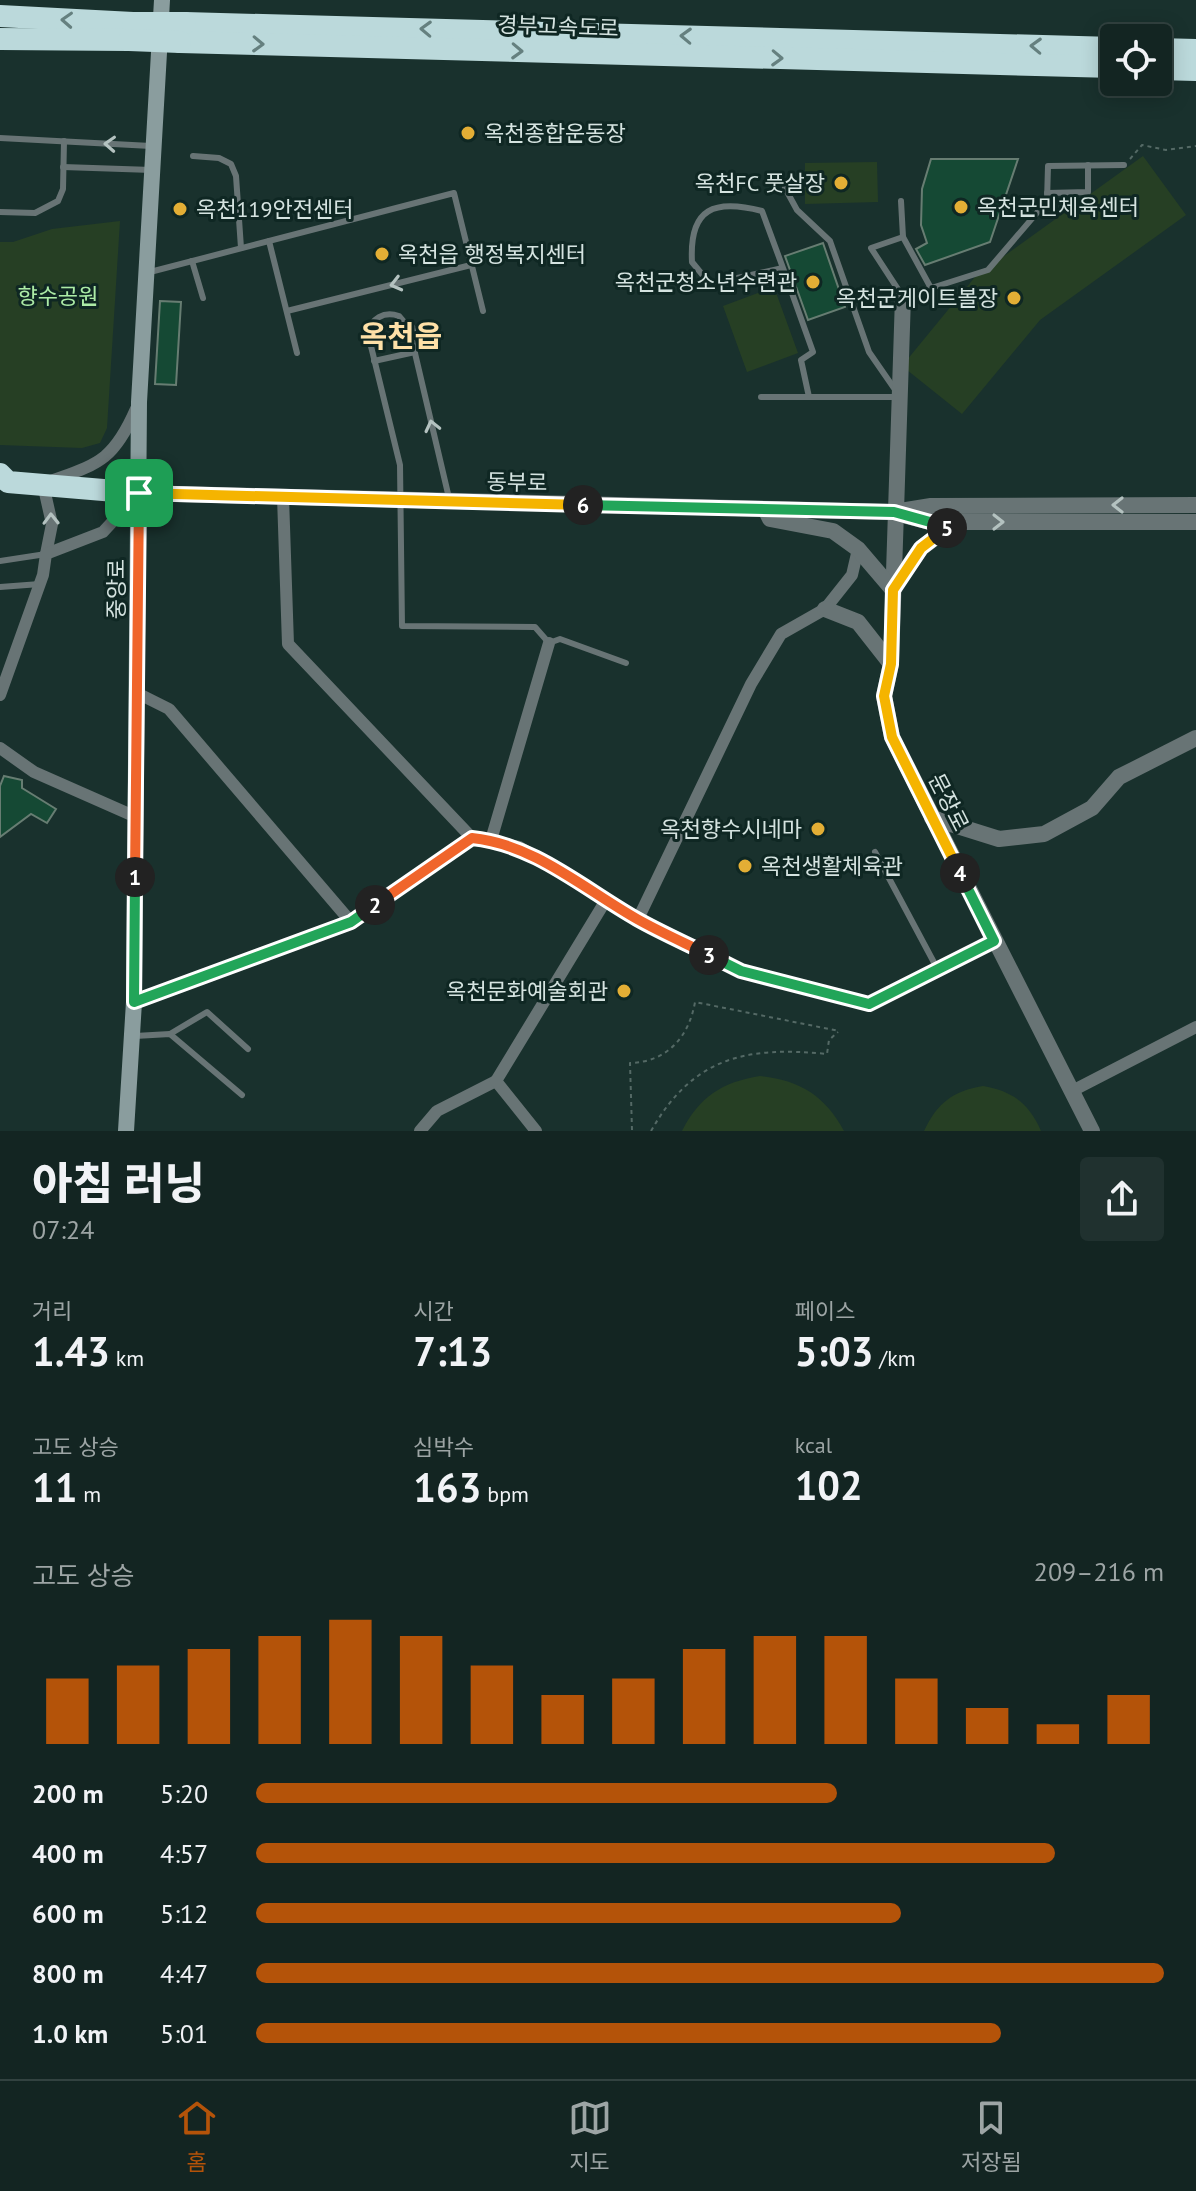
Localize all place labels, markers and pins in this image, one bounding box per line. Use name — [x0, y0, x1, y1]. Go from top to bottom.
place label: 옥천종합운동장 — [484, 119, 626, 147]
marker: 옥천종합운동장 — [459, 124, 477, 142]
place label: 옥천FC 풋살장 — [695, 169, 825, 197]
marker: 옥천FC 풋살장 — [832, 174, 850, 192]
place label: 옥천군민체육센터 — [977, 193, 1139, 221]
place label: 옥천119안전센터 — [196, 195, 353, 223]
marker: 옥천군민체육센터 — [952, 198, 970, 216]
marker: 옥천119안전센터 — [171, 200, 189, 218]
place label: 옥천읍 행정복지센터 — [398, 240, 586, 268]
marker: 옥천읍 행정복지센터 — [373, 245, 391, 263]
place label: 옥천군청소년수련관 — [615, 268, 797, 296]
marker: 옥천군청소년수련관 — [804, 273, 822, 291]
place label: 옥천군게이트볼장 — [836, 284, 998, 312]
marker: 옥천군게이트볼장 — [1005, 289, 1023, 307]
pin — [105, 459, 173, 527]
pin: 6 — [563, 485, 603, 525]
pin: 5 — [927, 508, 967, 548]
place label: 옥천향수시네마 — [660, 815, 802, 843]
marker: 옥천향수시네마 — [809, 820, 827, 838]
place label: 옥천생활체육관 — [761, 852, 903, 880]
pin: 4 — [940, 853, 980, 893]
pin: 1 — [115, 857, 155, 897]
marker: 옥천생활체육관 — [736, 857, 754, 875]
pin: 2 — [355, 885, 395, 925]
pin: 3 — [689, 935, 729, 975]
place label: 옥천문화예술회관 — [446, 977, 608, 1005]
marker: 옥천문화예술회관 — [615, 982, 633, 1000]

